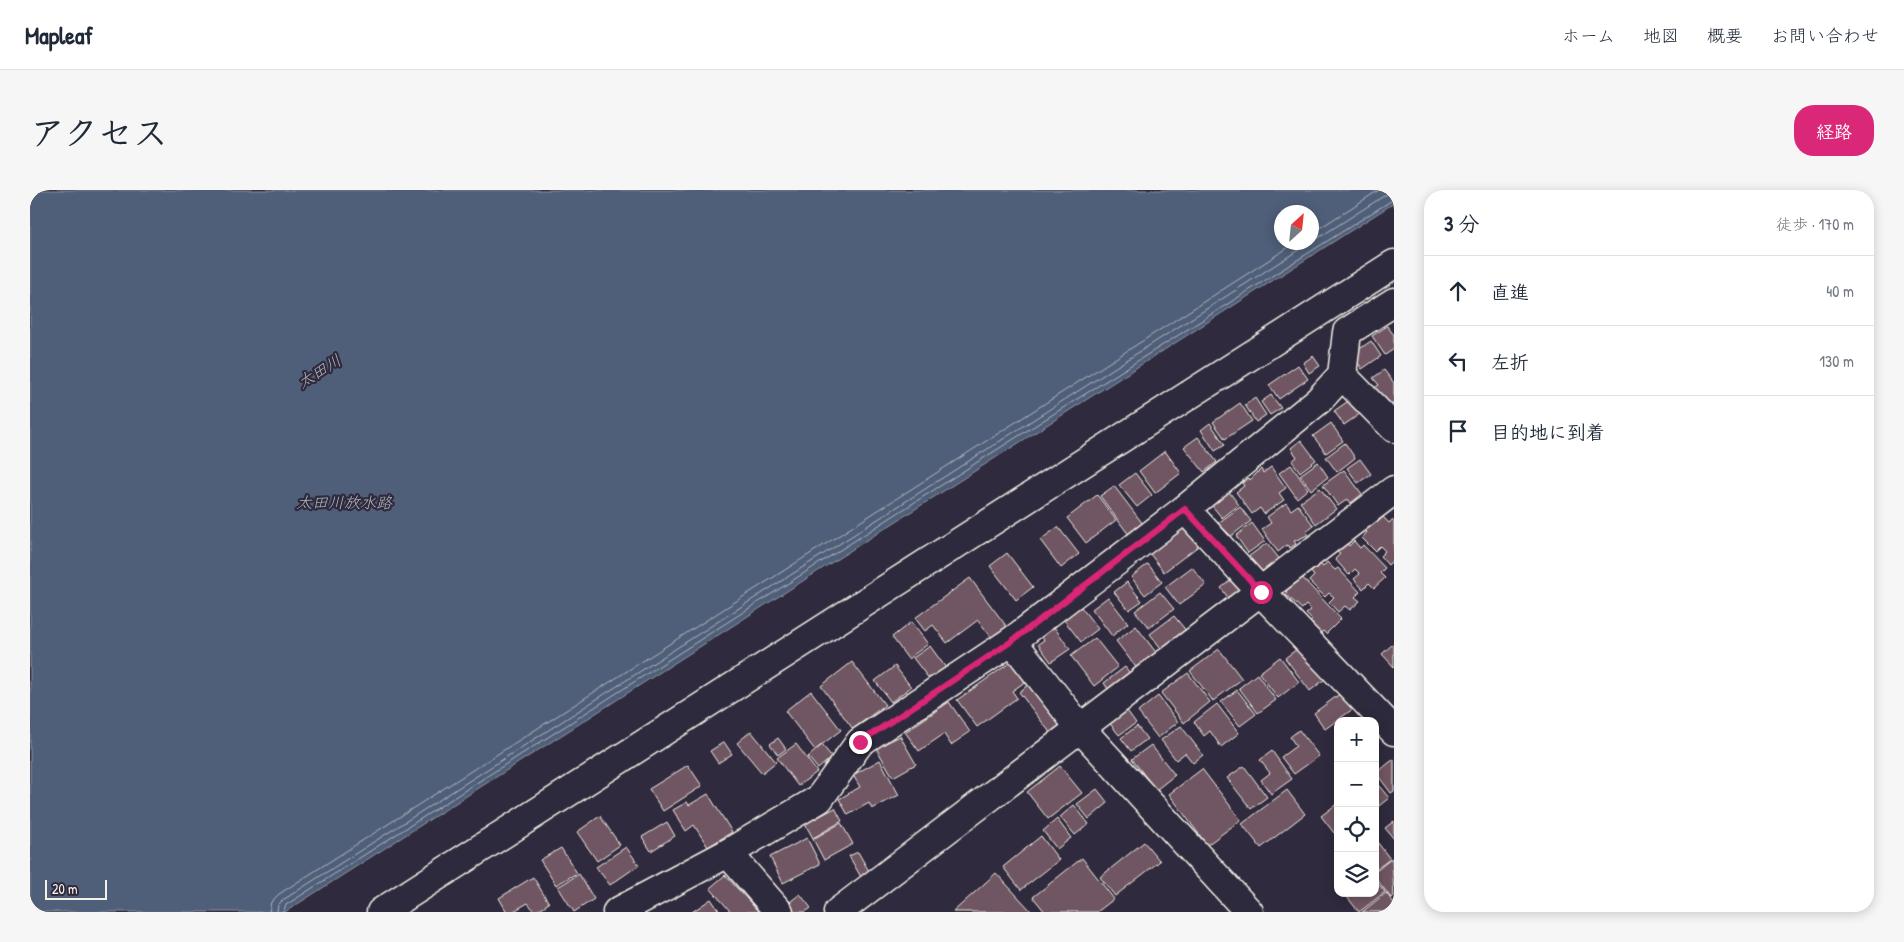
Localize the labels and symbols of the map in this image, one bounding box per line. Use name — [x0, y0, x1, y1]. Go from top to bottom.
north arrow — [1274, 205, 1319, 250]
water label: 太田川 — [293, 349, 345, 393]
water label: 太田川放水路 — [296, 491, 393, 513]
route start — [1250, 581, 1273, 604]
route end — [849, 731, 872, 754]
scale bar — [45, 877, 108, 900]

